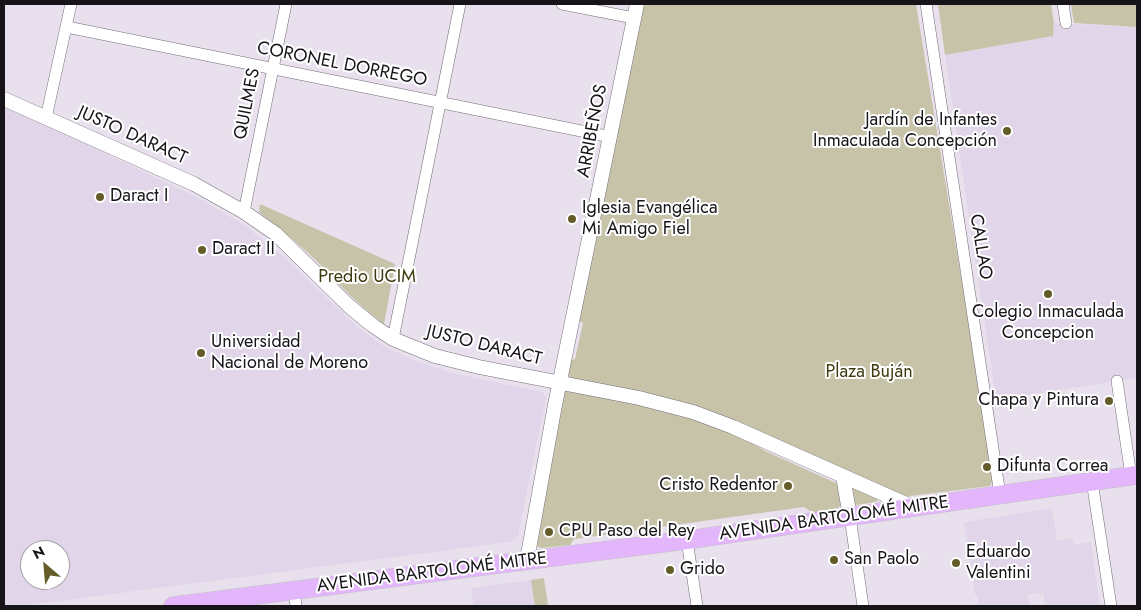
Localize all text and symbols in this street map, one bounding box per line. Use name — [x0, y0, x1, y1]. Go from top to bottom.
street label: CORONEL DORREGO — [255, 38, 429, 92]
street label: QUILMES — [230, 66, 266, 142]
street label: ARRIBEÑOS — [573, 83, 613, 179]
street label: JUSTO DARACT — [74, 102, 190, 170]
place label: Jardín de Infantes Inmaculada Concepción — [813, 110, 997, 152]
marker: Jardín de Infantes Inmaculada Concepción — [1001, 125, 1013, 137]
place label: Daract I — [110, 186, 168, 208]
marker: Daract I — [94, 191, 106, 203]
place label: Iglesia Evangélica Mi Amigo Fiel — [582, 198, 718, 240]
marker: Iglesia Evangélica Mi Amigo Fiel — [566, 213, 578, 225]
street label: CALLAO — [964, 213, 996, 281]
place label: Daract II — [212, 239, 275, 261]
marker: Daract II — [196, 244, 208, 256]
park label: Predio UCIM — [318, 267, 416, 289]
marker: Colegio Inmaculada Concepcion — [1042, 288, 1054, 300]
place label: Colegio Inmaculada Concepcion — [972, 302, 1124, 344]
street label: JUSTO DARACT — [424, 321, 544, 371]
place label: Universidad Nacional de Moreno — [211, 332, 368, 374]
marker: Universidad Nacional de Moreno — [195, 347, 207, 359]
park label: Plaza Buján — [825, 362, 913, 384]
place label: Chapa y Pintura — [978, 390, 1099, 412]
marker: Chapa y Pintura — [1103, 395, 1115, 407]
place label: Difunta Correa — [997, 456, 1109, 478]
marker: Difunta Correa — [981, 461, 993, 473]
place label: Cristo Redentor — [659, 475, 778, 497]
marker: Cristo Redentor — [782, 480, 794, 492]
street label: AVENIDA BARTOLOMÉ MITRE — [718, 492, 950, 546]
place label: CPU Paso del Rey — [559, 521, 694, 543]
marker: CPU Paso del Rey — [543, 526, 555, 538]
north arrow — [20, 540, 70, 590]
text: N — [29, 541, 48, 564]
place label: Eduardo Valentini — [966, 542, 1031, 584]
street label: AVENIDA BARTOLOMÉ MITRE — [316, 548, 548, 598]
place label: San Paolo — [844, 549, 919, 571]
marker: San Paolo — [828, 554, 840, 566]
marker: Eduardo Valentini — [950, 557, 962, 569]
place label: Grido — [680, 559, 725, 581]
marker: Grido — [664, 564, 676, 576]

